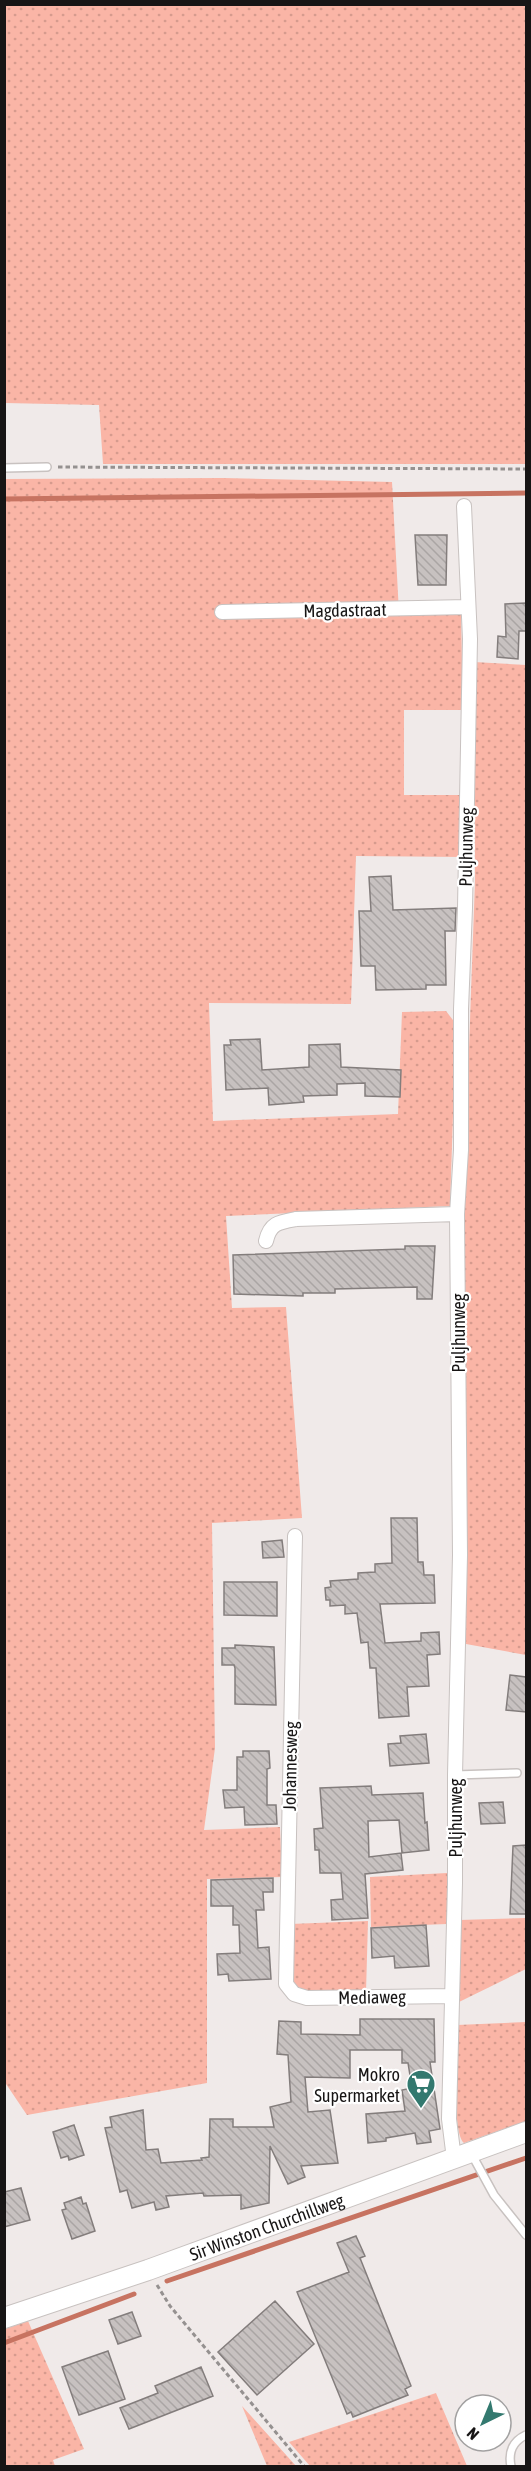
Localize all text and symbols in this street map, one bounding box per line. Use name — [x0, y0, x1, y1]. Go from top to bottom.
street label: Magdastraat — [303, 599, 387, 621]
street label: Puljhunweg — [455, 807, 477, 887]
street label: Puljhunweg — [448, 1293, 469, 1373]
street label: Johannesweg — [279, 1721, 301, 1811]
street label: Puljhunweg — [445, 1778, 466, 1858]
street label: Mediaweg — [338, 1986, 406, 2008]
place label: Mokro Supermarket — [314, 2064, 400, 2106]
supermarket icon: Mokro Supermarket — [405, 2068, 437, 2110]
street label: Sir Winston Churchillweg — [187, 2189, 347, 2264]
north arrow — [453, 2393, 513, 2453]
text: N — [463, 2424, 482, 2444]

